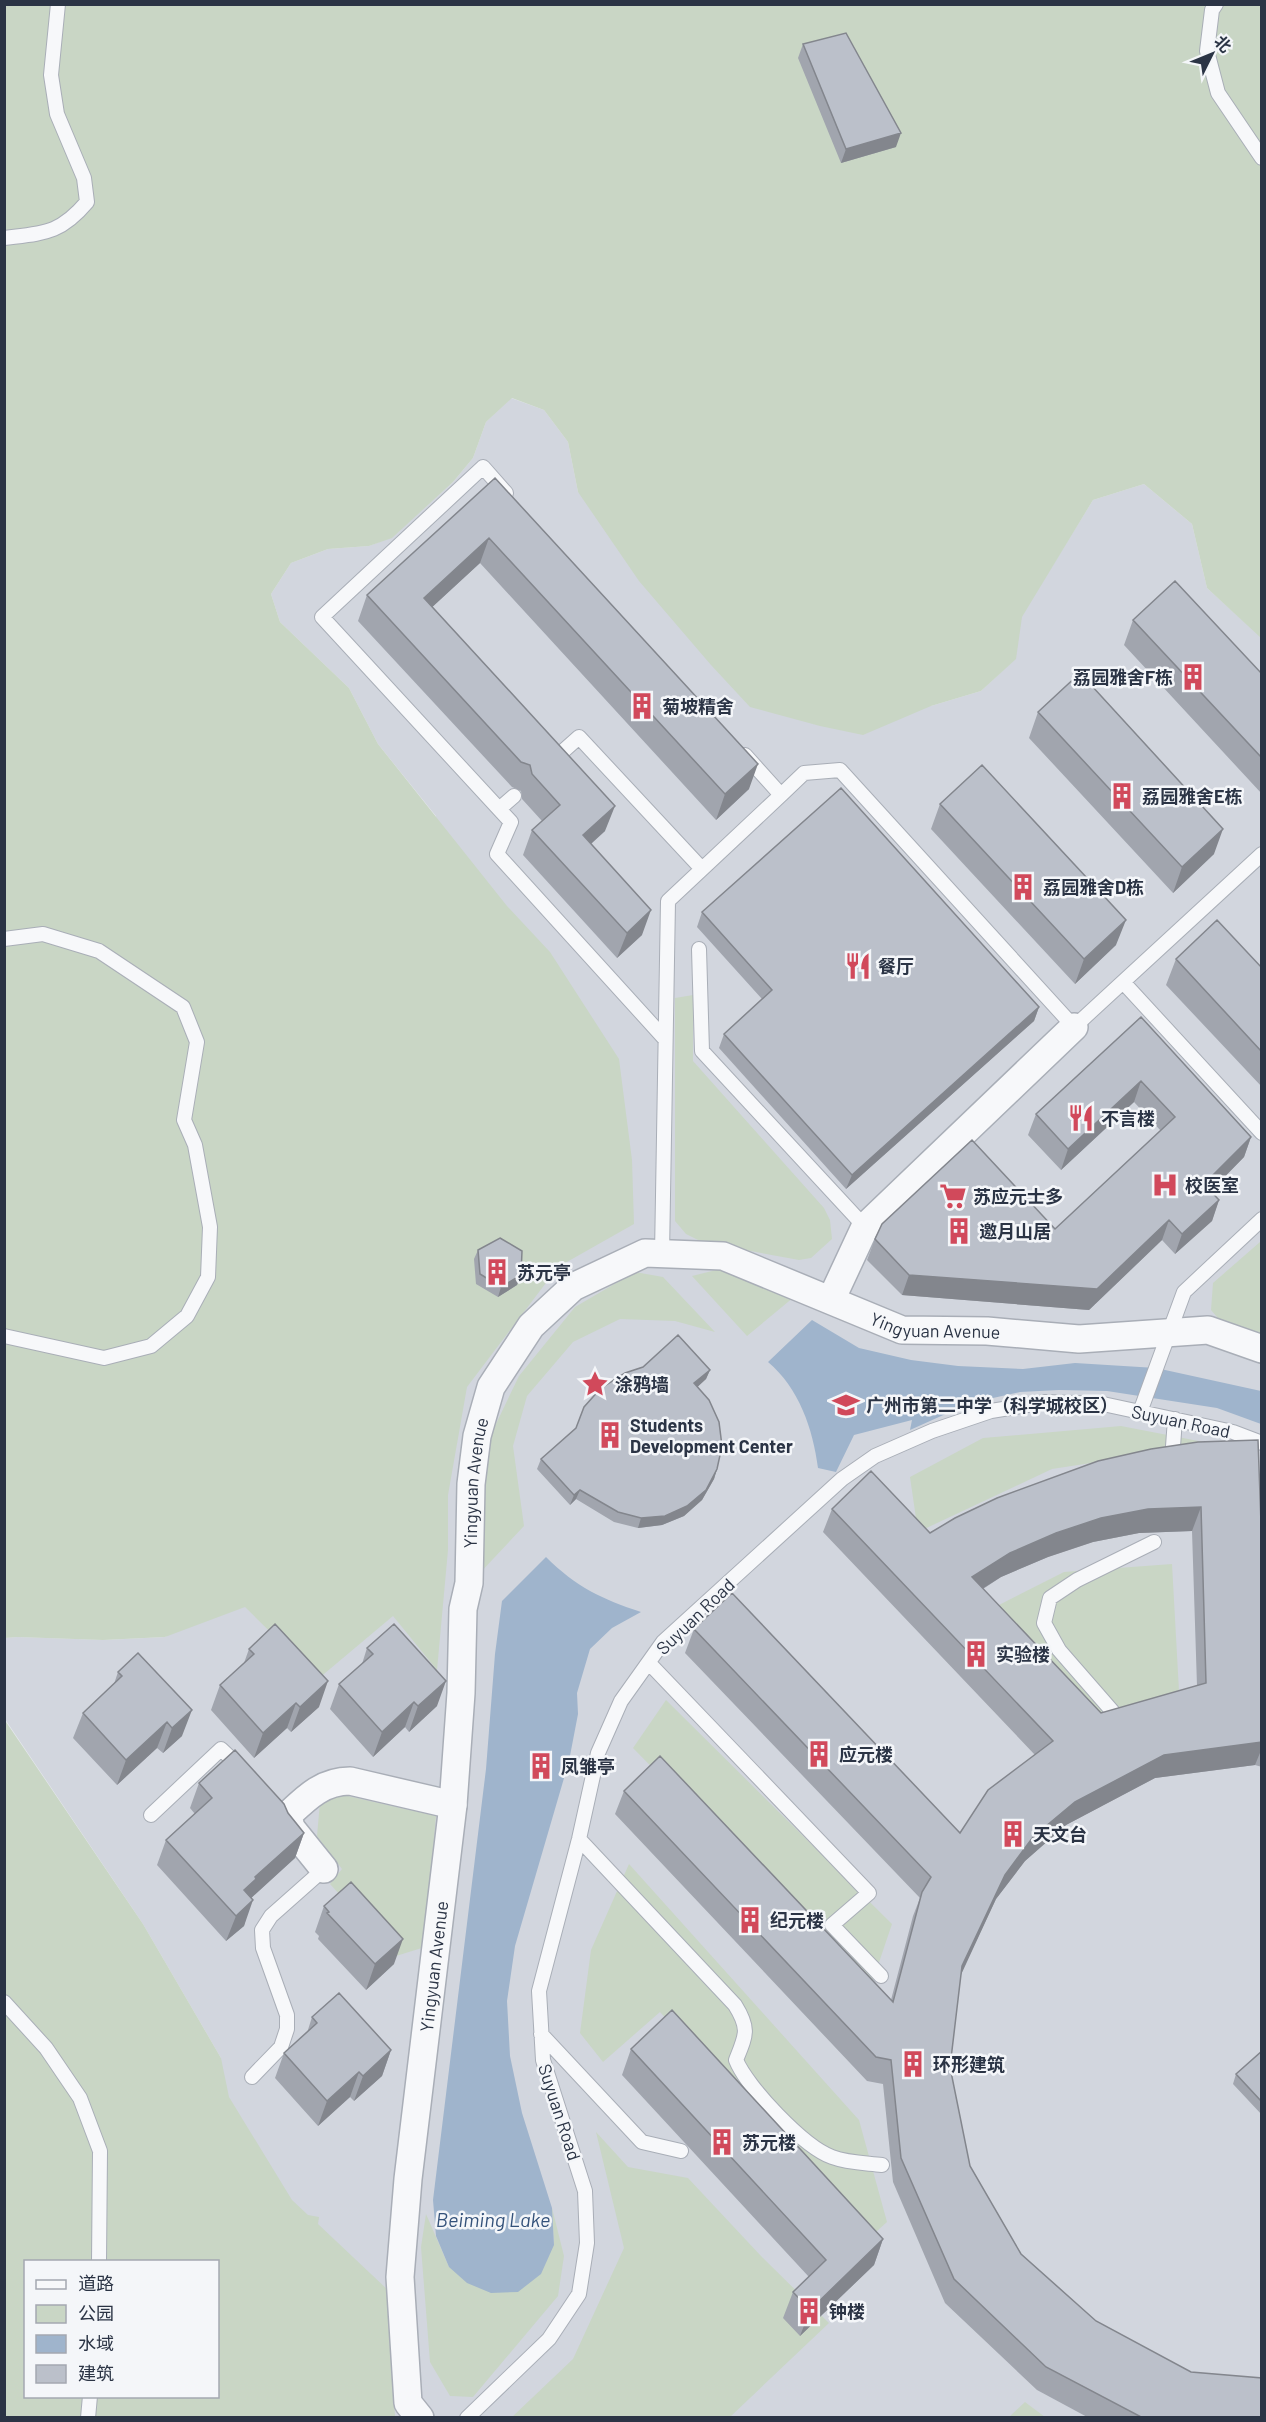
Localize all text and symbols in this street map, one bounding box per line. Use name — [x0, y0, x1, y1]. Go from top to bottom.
north arrow — [1182, 24, 1242, 84]
text: 北 — [1211, 31, 1236, 56]
building icon: 荔园雅舍F栋 — [1178, 662, 1208, 692]
place label: 荔园雅舍F栋 — [1073, 666, 1173, 688]
building icon: 菊坡精舍 — [627, 691, 657, 721]
place label: 菊坡精舍 — [662, 695, 734, 717]
building icon: 荔园雅舍E栋 — [1107, 781, 1137, 811]
place label: 荔园雅舍E栋 — [1142, 785, 1243, 807]
building icon: 荔园雅舍D栋 — [1008, 872, 1038, 902]
place label: 荔园雅舍D栋 — [1043, 876, 1144, 898]
restaurant icon: 餐厅 — [843, 951, 873, 981]
place label: 餐厅 — [878, 955, 914, 977]
restaurant icon: 不言楼 — [1066, 1103, 1096, 1133]
place label: 不言楼 — [1101, 1107, 1155, 1129]
hospital icon: 校医室 — [1150, 1170, 1180, 1200]
place label: 校医室 — [1185, 1174, 1239, 1196]
supermarket icon: 苏应元士多 — [938, 1181, 968, 1211]
place label: 苏应元士多 — [973, 1185, 1063, 1207]
building icon: 邀月山居 — [944, 1216, 974, 1246]
place label: 邀月山居 — [979, 1220, 1051, 1242]
building icon: 苏元亭 — [482, 1257, 512, 1287]
place label: 苏元亭 — [517, 1261, 571, 1283]
street label: Yingyuan Avenue — [867, 1307, 1001, 1343]
place icon: 涂鸦墙 — [580, 1369, 610, 1399]
place label: 涂鸦墙 — [615, 1373, 669, 1395]
school or university icon: 广州市第二中学（科学城校区） — [831, 1390, 861, 1420]
place label: 广州市第二中学（科学城校区） — [866, 1394, 1118, 1416]
street label: Suyuan Road — [1130, 1400, 1232, 1442]
place label: Students Development Center — [630, 1414, 793, 1457]
street label: Yingyuan Avenue — [459, 1415, 493, 1549]
building icon: Students Development Center — [595, 1420, 625, 1450]
street label: Suyuan Road — [651, 1573, 739, 1659]
building icon: 实验楼 — [961, 1639, 991, 1669]
place label: 实验楼 — [996, 1643, 1050, 1665]
building icon: 应元楼 — [804, 1739, 834, 1769]
place label: 应元楼 — [839, 1743, 893, 1765]
building icon: 凤雏亭 — [526, 1751, 556, 1781]
place label: 凤雏亭 — [561, 1755, 615, 1777]
building icon: 天文台 — [998, 1819, 1028, 1849]
place label: 天文台 — [1033, 1823, 1087, 1845]
street label: Yingyuan Avenue — [415, 1900, 452, 2033]
building icon: 纪元楼 — [735, 1905, 765, 1935]
place label: 纪元楼 — [770, 1909, 824, 1931]
building icon: 环形建筑 — [898, 2049, 928, 2079]
place label: 环形建筑 — [933, 2053, 1005, 2075]
street label: Suyuan Road — [534, 2061, 586, 2163]
building icon: 苏元楼 — [707, 2127, 737, 2157]
place label: 苏元楼 — [742, 2131, 796, 2153]
water label: Beiming Lake — [436, 2207, 550, 2231]
legend — [24, 2260, 219, 2398]
text: 道路 — [78, 2272, 114, 2294]
building icon: 钟楼 — [794, 2296, 824, 2326]
place label: 钟楼 — [829, 2300, 865, 2322]
text: 公园 — [78, 2302, 114, 2324]
text: 水域 — [78, 2332, 114, 2354]
text: 建筑 — [78, 2362, 114, 2384]

